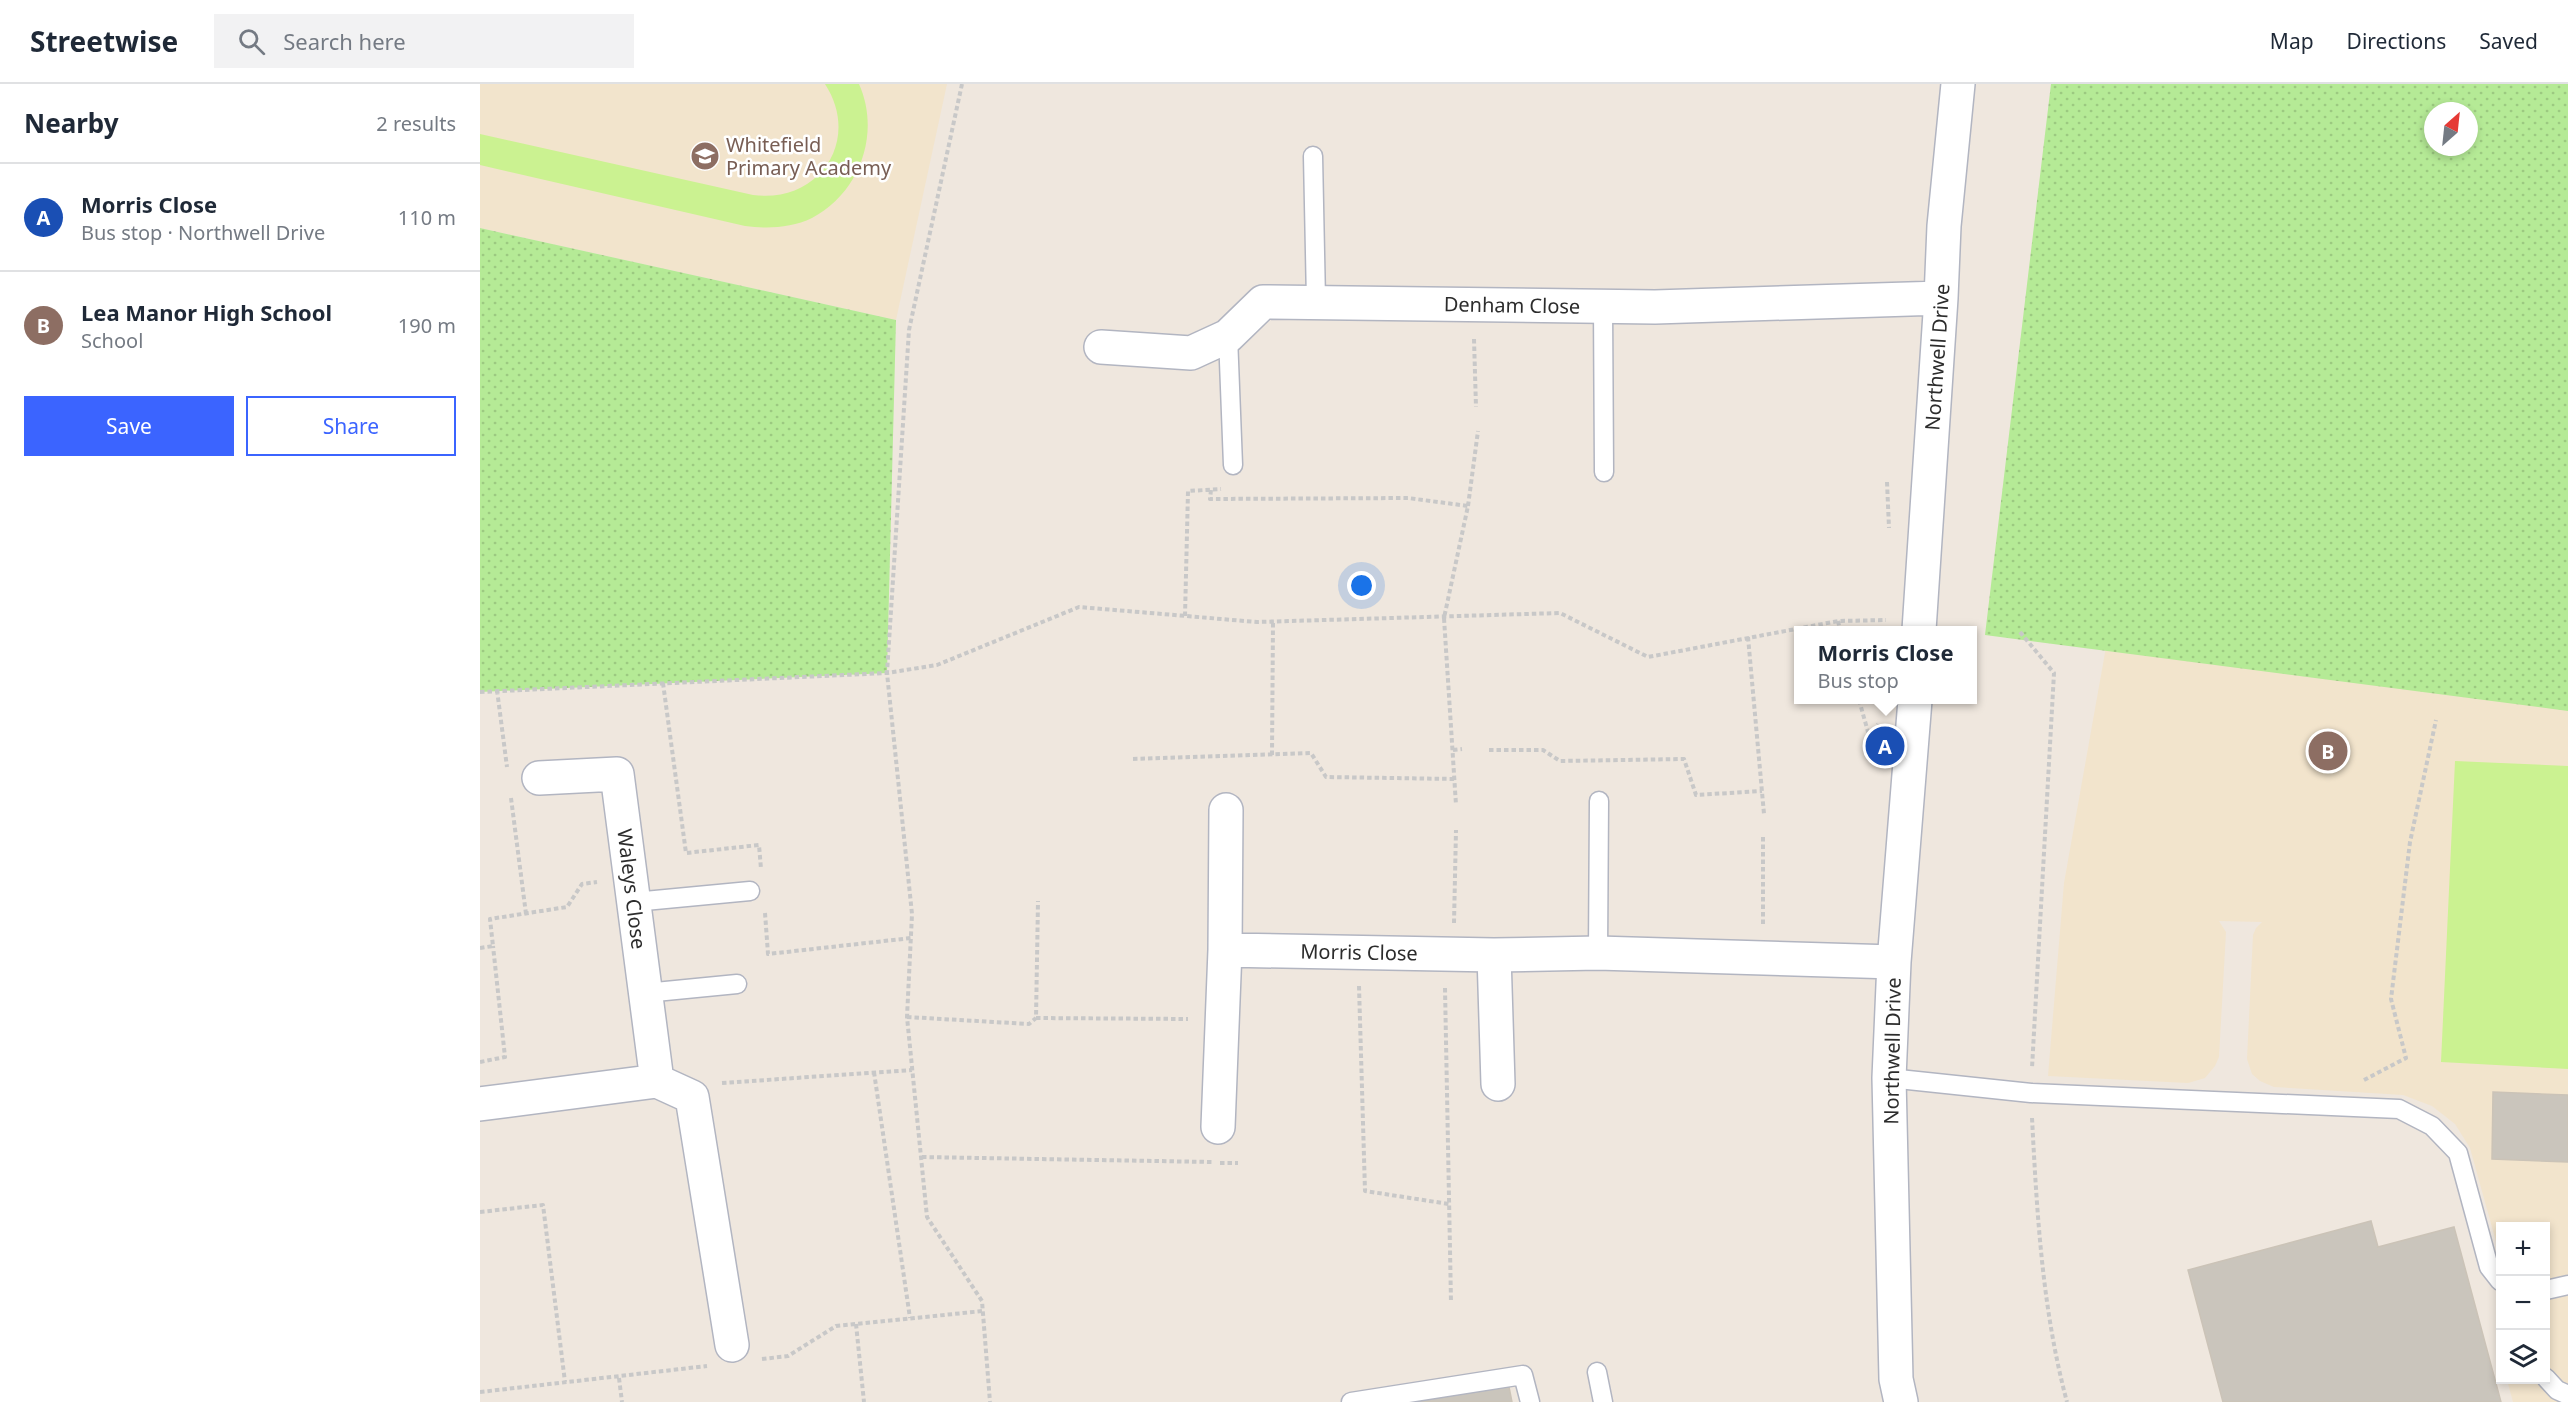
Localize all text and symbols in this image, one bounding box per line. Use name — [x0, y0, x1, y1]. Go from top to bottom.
search box — [214, 14, 634, 68]
text: Streetwise — [30, 22, 178, 60]
icon: search — [235, 25, 268, 58]
text: Search here — [283, 26, 406, 56]
text: Map — [2270, 27, 2314, 55]
text: Directions — [2347, 27, 2446, 55]
text: Saved — [2479, 27, 2538, 55]
north arrow — [2424, 102, 2478, 156]
text: Nearby — [24, 105, 119, 141]
text: 2 results — [376, 110, 456, 137]
place label: Whitefield Primary Academy — [726, 131, 892, 181]
school or university icon: Whitefield Primary Academy — [689, 140, 721, 172]
text: Morris Close — [81, 189, 217, 219]
text: A — [37, 204, 50, 231]
text: 110 m — [398, 204, 456, 231]
text: Bus stop · Northwell Drive — [81, 219, 325, 246]
street label: Northwell Drive — [1918, 283, 1956, 431]
street label: Denham Close — [1444, 290, 1580, 320]
text: Lea Manor High School — [81, 297, 332, 327]
text: B — [37, 312, 50, 339]
text: 190 m — [398, 312, 456, 339]
text: School — [81, 327, 143, 354]
button: Save — [24, 396, 234, 456]
button: Share — [246, 396, 456, 456]
your location — [1347, 571, 1376, 600]
popup — [1794, 626, 1977, 704]
text: Morris Close — [1817, 637, 1954, 667]
text: Bus stop — [1817, 667, 1899, 694]
pin: A — [1866, 724, 1904, 768]
pin: B — [2308, 728, 2348, 774]
street label: Waleys Close — [611, 827, 653, 951]
street label: Morris Close — [1300, 937, 1418, 967]
street label: Northwell Drive — [1877, 977, 1907, 1125]
map controls — [2496, 1222, 2550, 1384]
button: + — [2496, 1222, 2550, 1276]
button: − — [2496, 1276, 2550, 1330]
button: layers — [2496, 1330, 2550, 1384]

